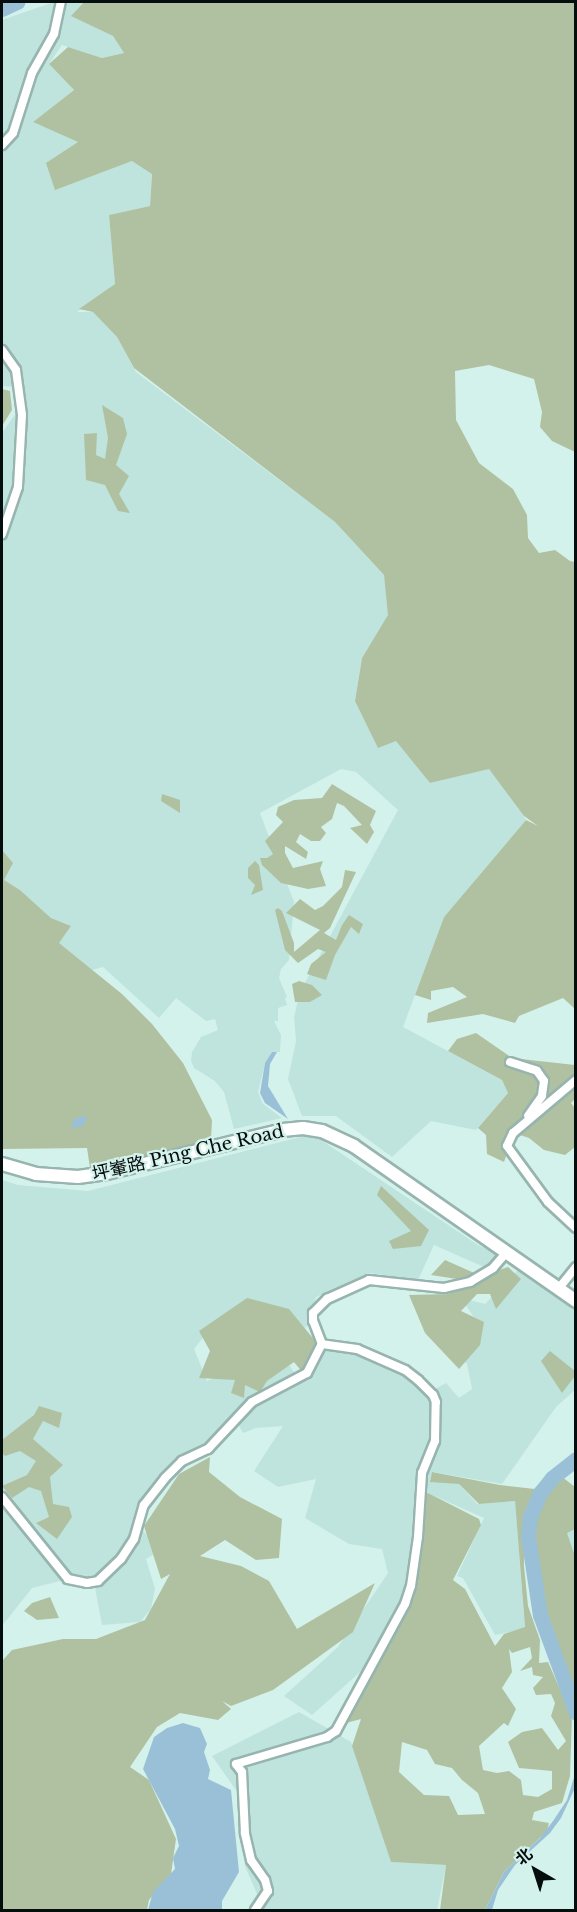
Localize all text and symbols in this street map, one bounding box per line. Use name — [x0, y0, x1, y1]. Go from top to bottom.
street label: 坪輋路 Ping Che Road — [90, 1120, 286, 1186]
north arrow — [505, 1840, 565, 1900]
text: 北 — [511, 1843, 536, 1869]

